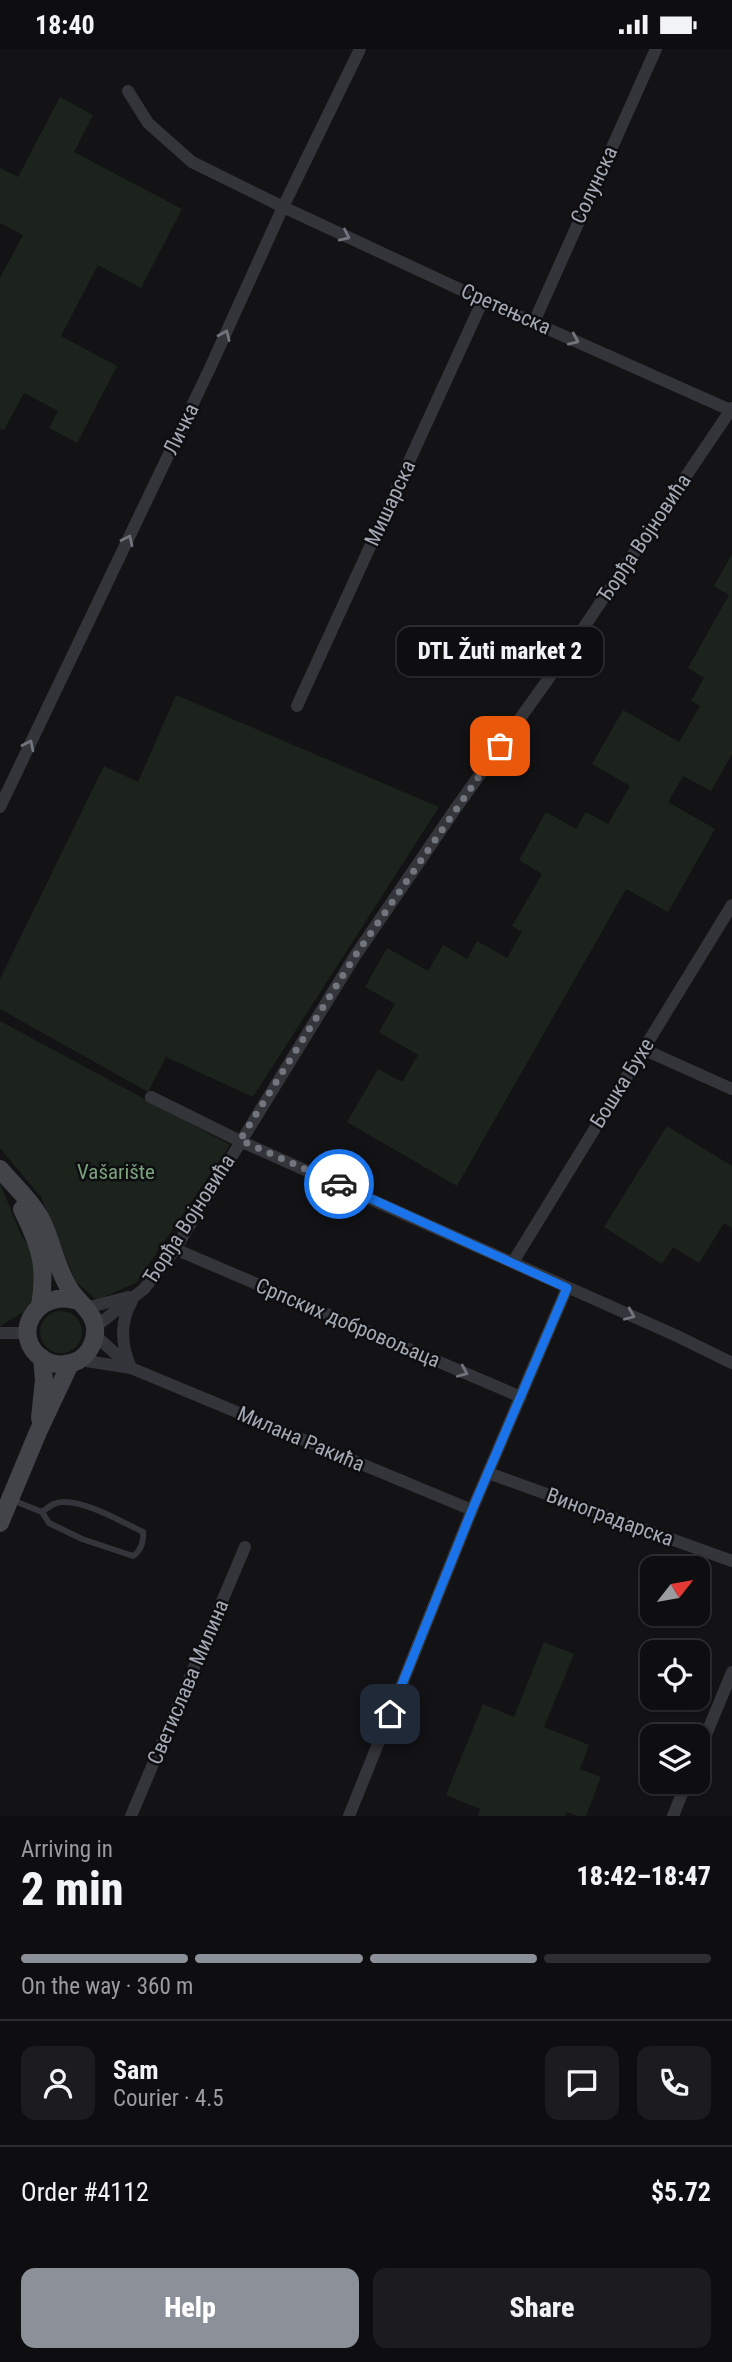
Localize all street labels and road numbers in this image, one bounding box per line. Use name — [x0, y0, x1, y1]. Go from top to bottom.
street label: Солунска — [566, 143, 622, 227]
street label: Сретењска — [458, 279, 554, 339]
street label: Личка — [158, 400, 204, 458]
street label: Мишарска — [360, 456, 420, 550]
street label: Ђорђа Војновића — [592, 469, 696, 607]
street label: Бошка Бухе — [585, 1034, 659, 1132]
street label: Ђорђа Војновића — [138, 1150, 240, 1288]
street label: Српских добровољаца — [252, 1273, 444, 1373]
street label: Милана Ракића — [234, 1401, 368, 1477]
street label: Виноградарска — [543, 1483, 677, 1551]
street label: Светислава Милина — [142, 1596, 234, 1768]

